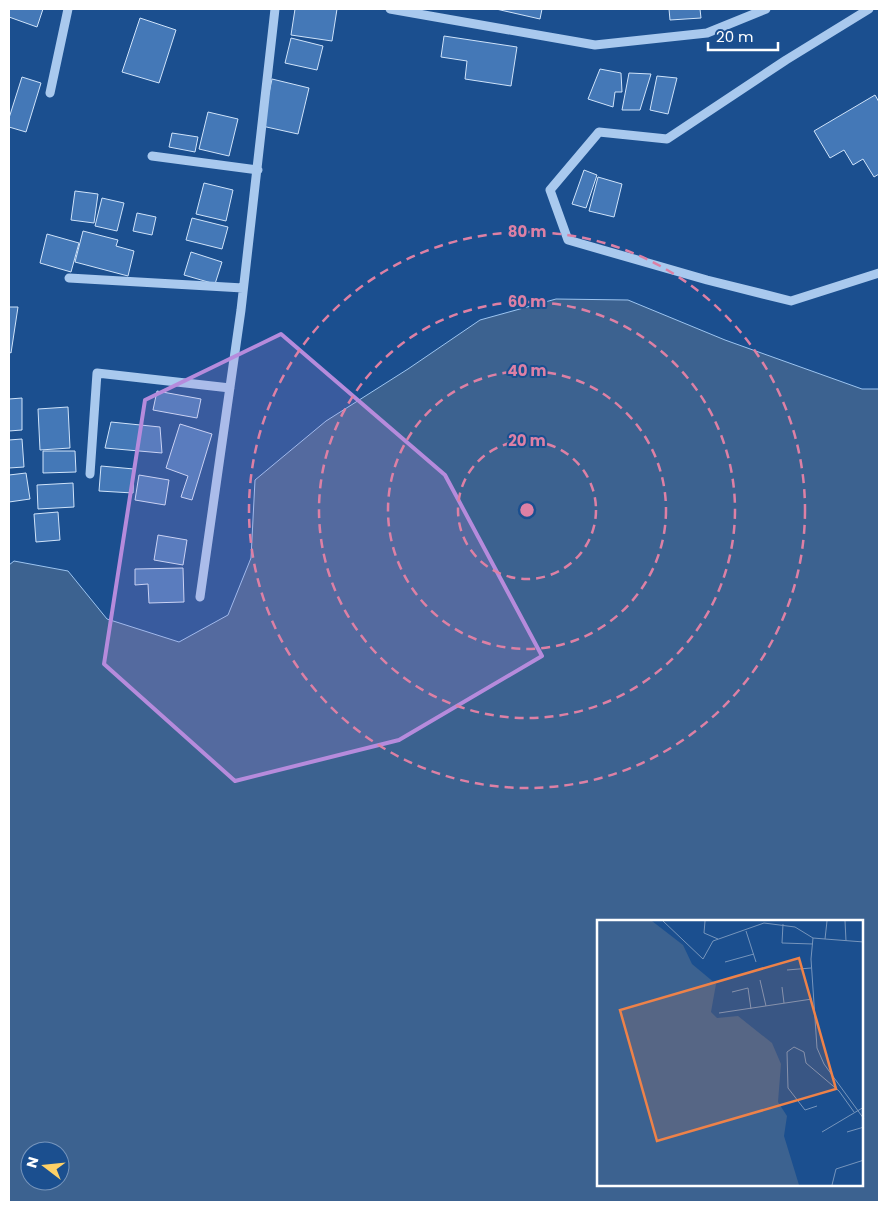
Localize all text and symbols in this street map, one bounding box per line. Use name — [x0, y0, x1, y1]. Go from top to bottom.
scale bar — [708, 20, 778, 52]
text: 20 m — [716, 26, 754, 47]
text: 80 m — [508, 221, 546, 242]
text: 60 m — [508, 291, 546, 312]
text: 40 m — [507, 360, 547, 381]
text: 20 m — [508, 430, 546, 451]
centre of rings — [518, 501, 536, 519]
inset map — [597, 920, 863, 1186]
north arrow — [20, 1141, 70, 1191]
text: N — [21, 1155, 44, 1170]

